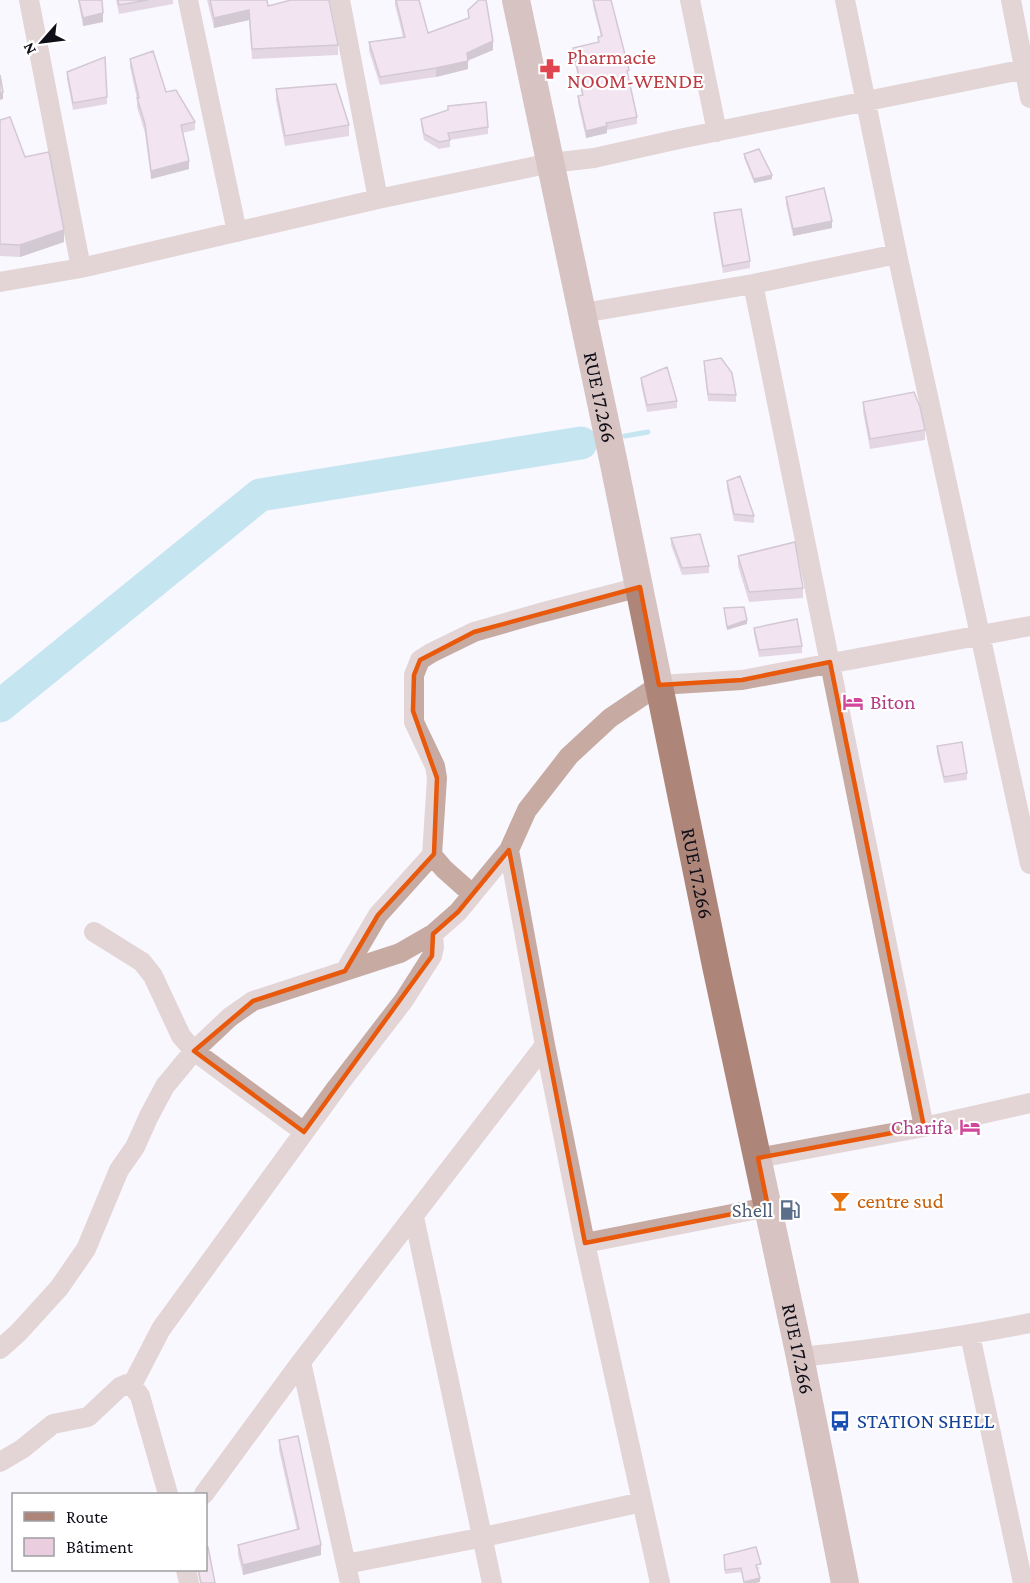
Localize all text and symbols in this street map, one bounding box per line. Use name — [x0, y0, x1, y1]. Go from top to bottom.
north arrow — [12, 12, 72, 72]
text: N — [19, 40, 39, 58]
place label: Pharmacie NOOM-WENDE — [567, 45, 704, 93]
pharmacy icon: Pharmacie NOOM-WENDE — [538, 57, 562, 81]
street label: RUE 17.266 — [579, 350, 621, 445]
hotel icon: Biton — [841, 690, 865, 714]
place label: Biton — [870, 690, 916, 714]
street label: RUE 17.266 — [676, 826, 718, 921]
place label: Charifa — [891, 1115, 953, 1139]
hotel icon: Charifa — [958, 1115, 982, 1139]
bar icon: centre sud — [828, 1189, 852, 1213]
place label: centre sud — [857, 1189, 944, 1213]
place label: Shell — [732, 1198, 773, 1222]
fuel station icon: Shell — [778, 1198, 802, 1222]
street label: RUE 17.266 — [777, 1301, 819, 1396]
bus stop icon: STATION SHELL — [828, 1409, 852, 1433]
place label: STATION SHELL — [857, 1409, 995, 1433]
legend — [12, 1493, 207, 1571]
text: Route — [66, 1507, 108, 1527]
text: Bâtiment — [66, 1537, 134, 1557]

